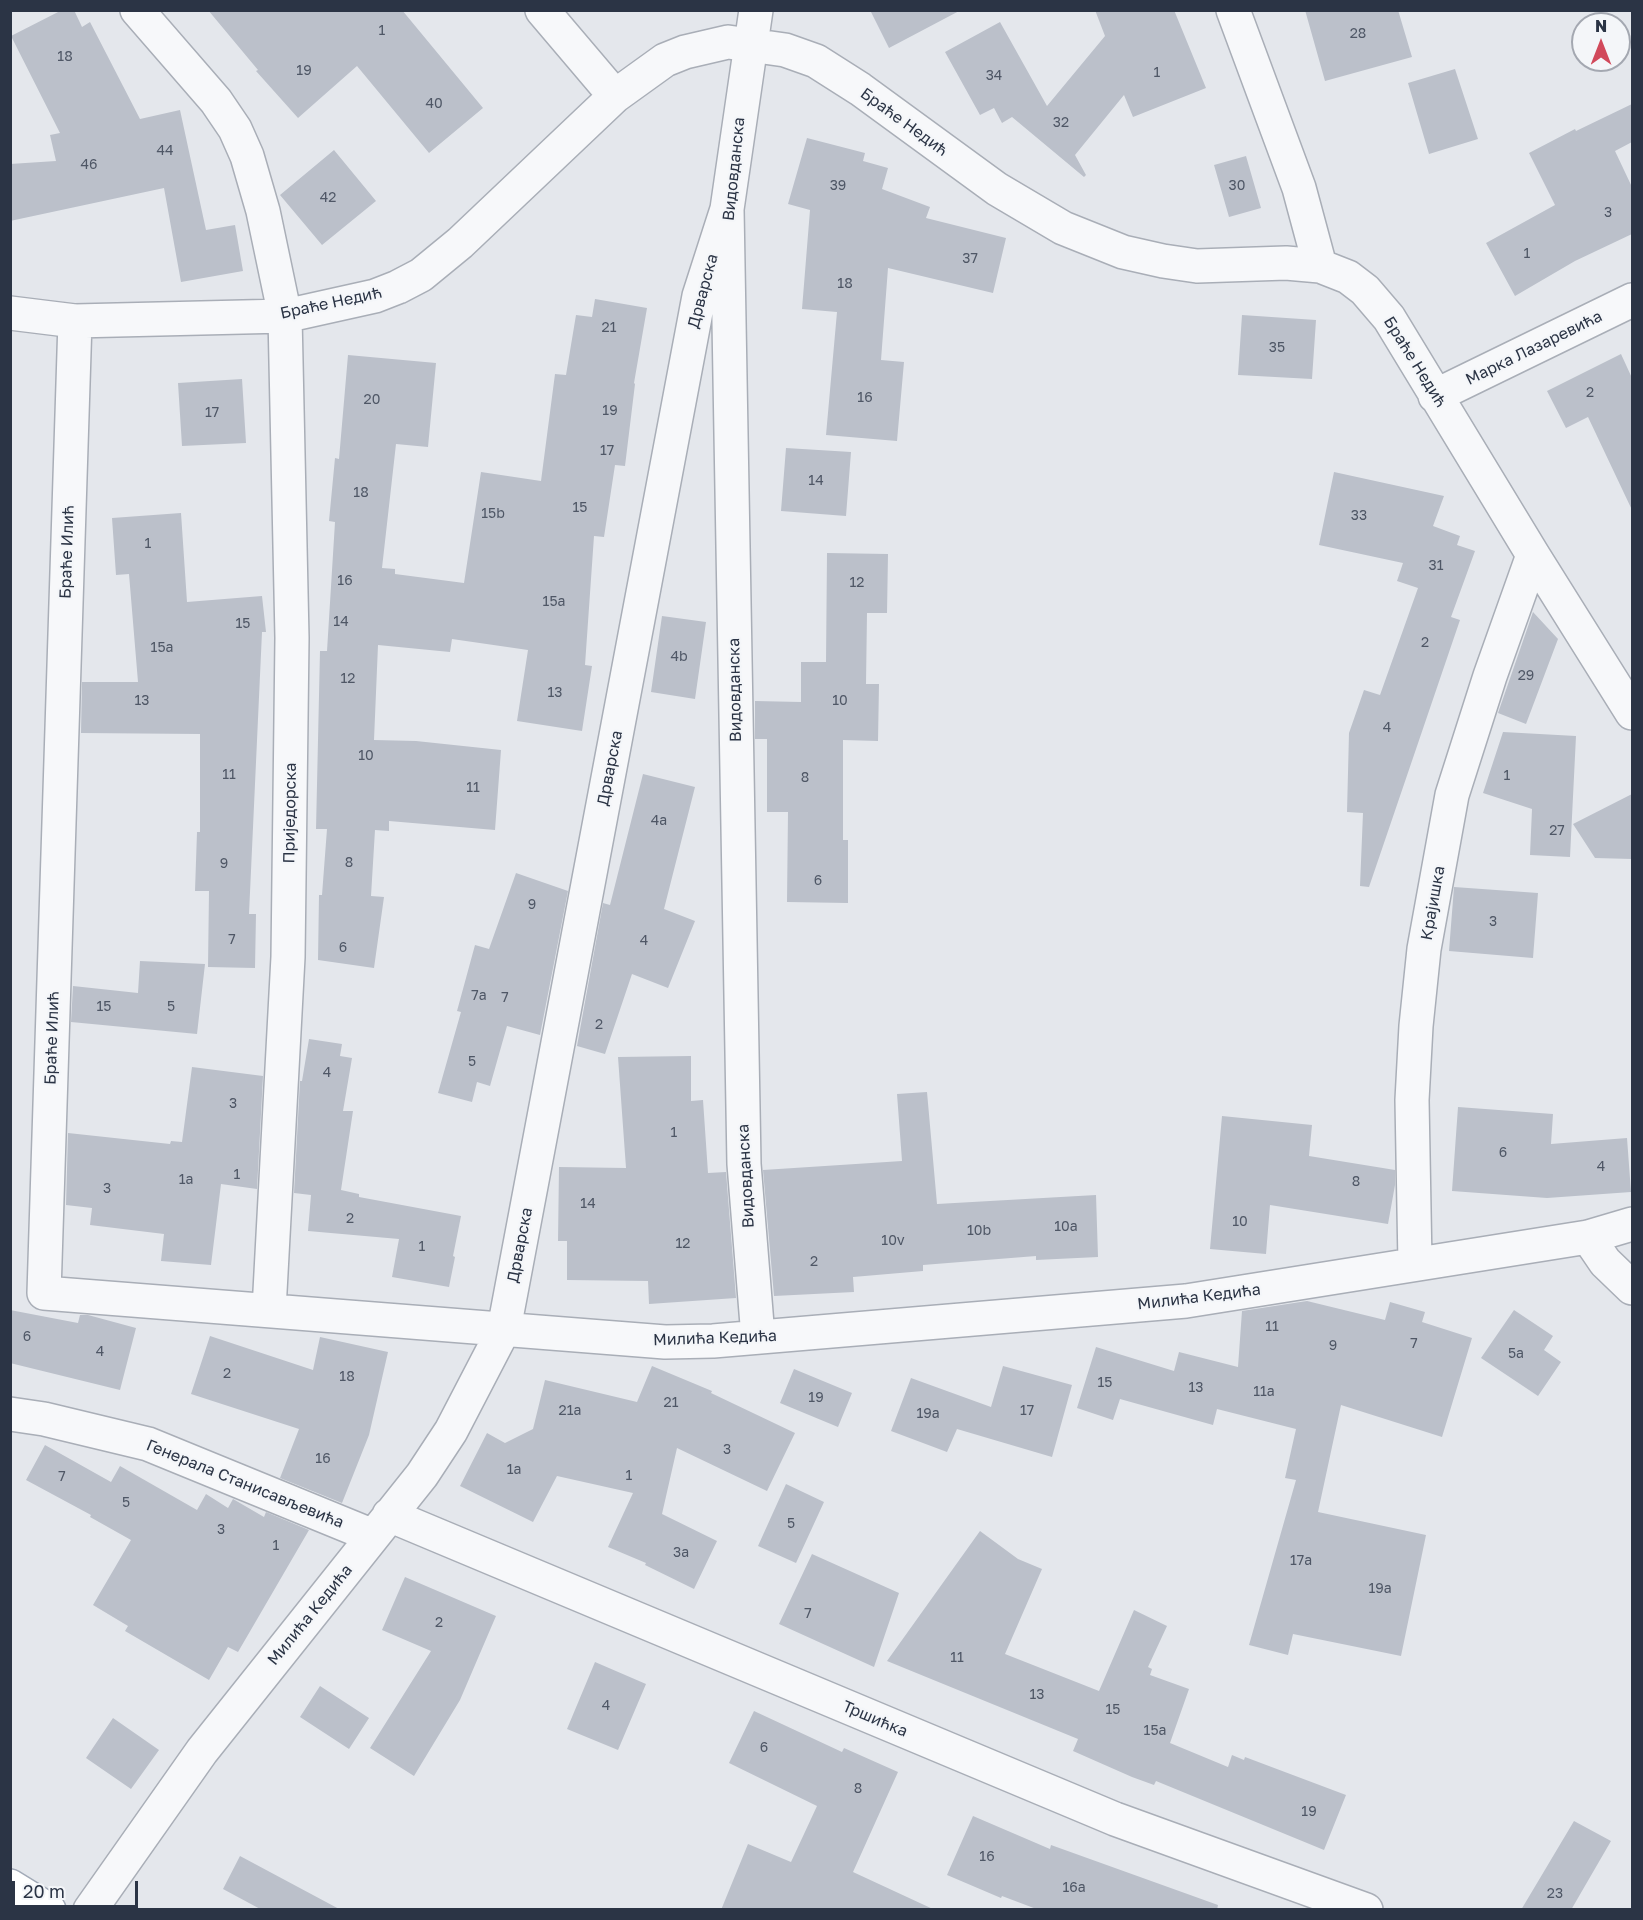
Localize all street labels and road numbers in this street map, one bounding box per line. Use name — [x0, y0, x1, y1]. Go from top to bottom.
street label: Браће Недић — [857, 84, 951, 160]
street label: Видовданска — [719, 116, 749, 222]
street label: Дрварска — [684, 252, 722, 330]
street label: Браће Недић — [278, 283, 384, 323]
street label: Марка Лазаревића — [1463, 307, 1605, 389]
street label: Браће Недић — [1379, 313, 1451, 411]
street label: Браће Илић — [56, 505, 78, 599]
street label: Видовданска — [724, 638, 746, 742]
street label: Дрварска — [593, 729, 627, 807]
street label: Приједорска — [280, 762, 300, 864]
street label: Крајишка — [1417, 864, 1449, 942]
street label: Браће Илић — [41, 991, 63, 1085]
street label: Видовданска — [734, 1123, 758, 1229]
street label: Дрварска — [503, 1206, 537, 1284]
street label: Милића Кедића — [1136, 1280, 1262, 1314]
street label: Милића Кедића — [653, 1326, 777, 1350]
street label: Генерала Станисављевића — [143, 1436, 347, 1532]
street label: Милића Кедића — [264, 1561, 356, 1669]
street label: Тршићка — [839, 1697, 911, 1741]

